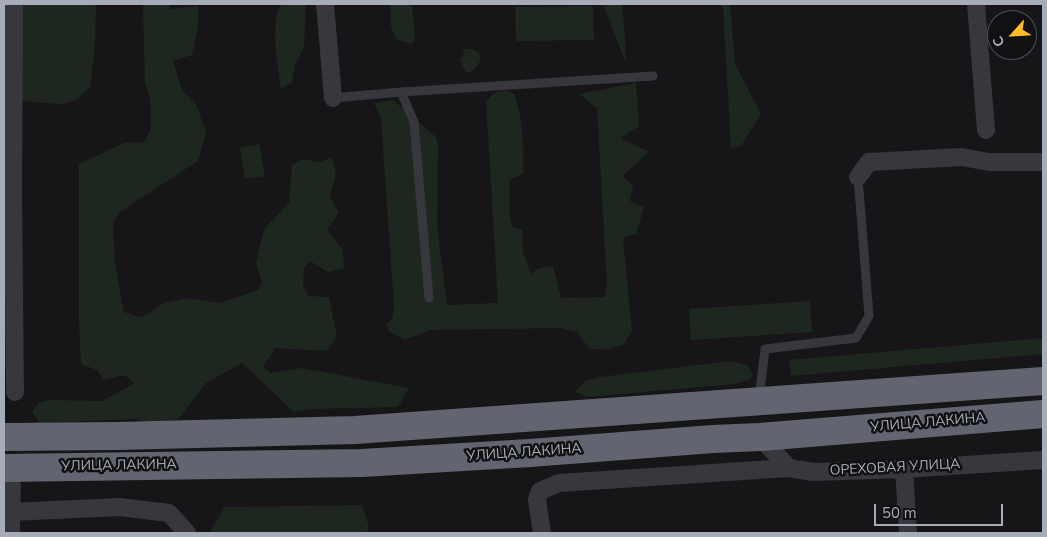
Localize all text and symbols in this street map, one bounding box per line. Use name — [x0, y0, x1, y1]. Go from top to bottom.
north arrow — [987, 10, 1037, 60]
text: С — [988, 33, 1010, 50]
street label: УЛИЦА ЛАКИНА — [870, 410, 986, 436]
street label: УЛИЦА ЛАКИНА — [466, 441, 582, 465]
street label: ОРЕХОВАЯ УЛИЦА — [829, 456, 961, 480]
street label: УЛИЦА ЛАКИНА — [61, 457, 177, 475]
scale bar — [877, 494, 1006, 526]
text: 50 m — [882, 503, 917, 523]

